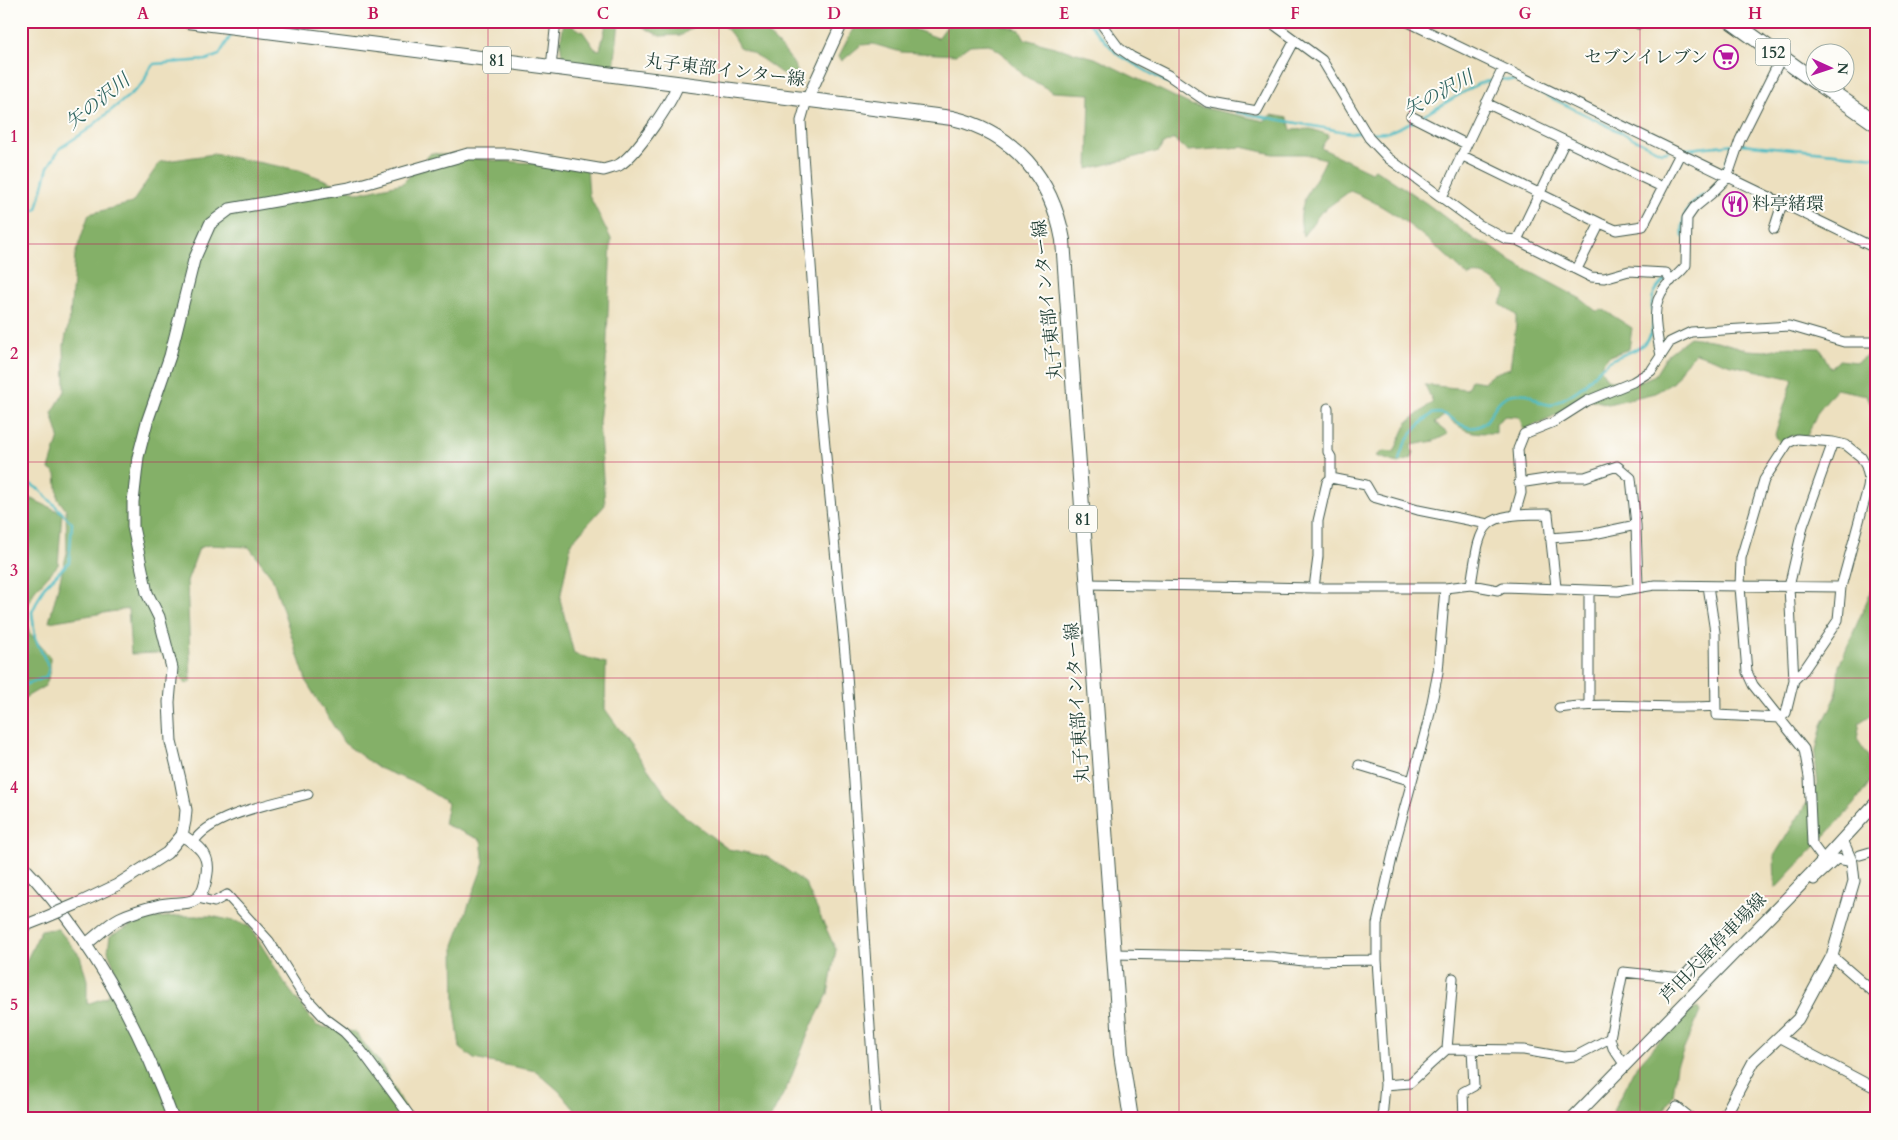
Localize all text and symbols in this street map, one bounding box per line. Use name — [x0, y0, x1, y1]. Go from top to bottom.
text: A — [137, 3, 149, 25]
text: B — [367, 3, 379, 25]
text: C — [597, 3, 609, 25]
text: D — [827, 3, 841, 25]
text: E — [1059, 3, 1069, 25]
text: F — [1290, 3, 1300, 25]
text: G — [1518, 3, 1532, 25]
text: H — [1748, 3, 1762, 25]
road number: 152 — [1756, 38, 1790, 66]
north arrow — [1806, 42, 1856, 92]
supermarket icon: セブンイレブン — [1713, 44, 1739, 70]
place label: セブンイレブン — [1584, 45, 1708, 70]
road number: 81 — [483, 46, 511, 74]
street label: 丸子東部インター線 — [643, 48, 807, 93]
text: N — [1833, 62, 1852, 75]
water label: 矢の沢川 — [1399, 64, 1480, 123]
water label: 矢の沢川 — [60, 67, 137, 136]
text: 1 — [10, 126, 18, 148]
restaurant icon: 料亭緒環 — [1722, 191, 1748, 217]
place label: 料亭緒環 — [1752, 192, 1824, 217]
street label: 丸子東部インター線 — [1027, 218, 1068, 381]
text: 2 — [10, 343, 18, 365]
road number: 81 — [1069, 506, 1097, 532]
text: 3 — [10, 560, 18, 582]
street label: 丸子東部インター線 — [1059, 622, 1096, 784]
text: 4 — [10, 777, 18, 799]
street label: 芦田大屋停車場線 — [1654, 888, 1772, 1009]
text: 5 — [10, 994, 18, 1016]

